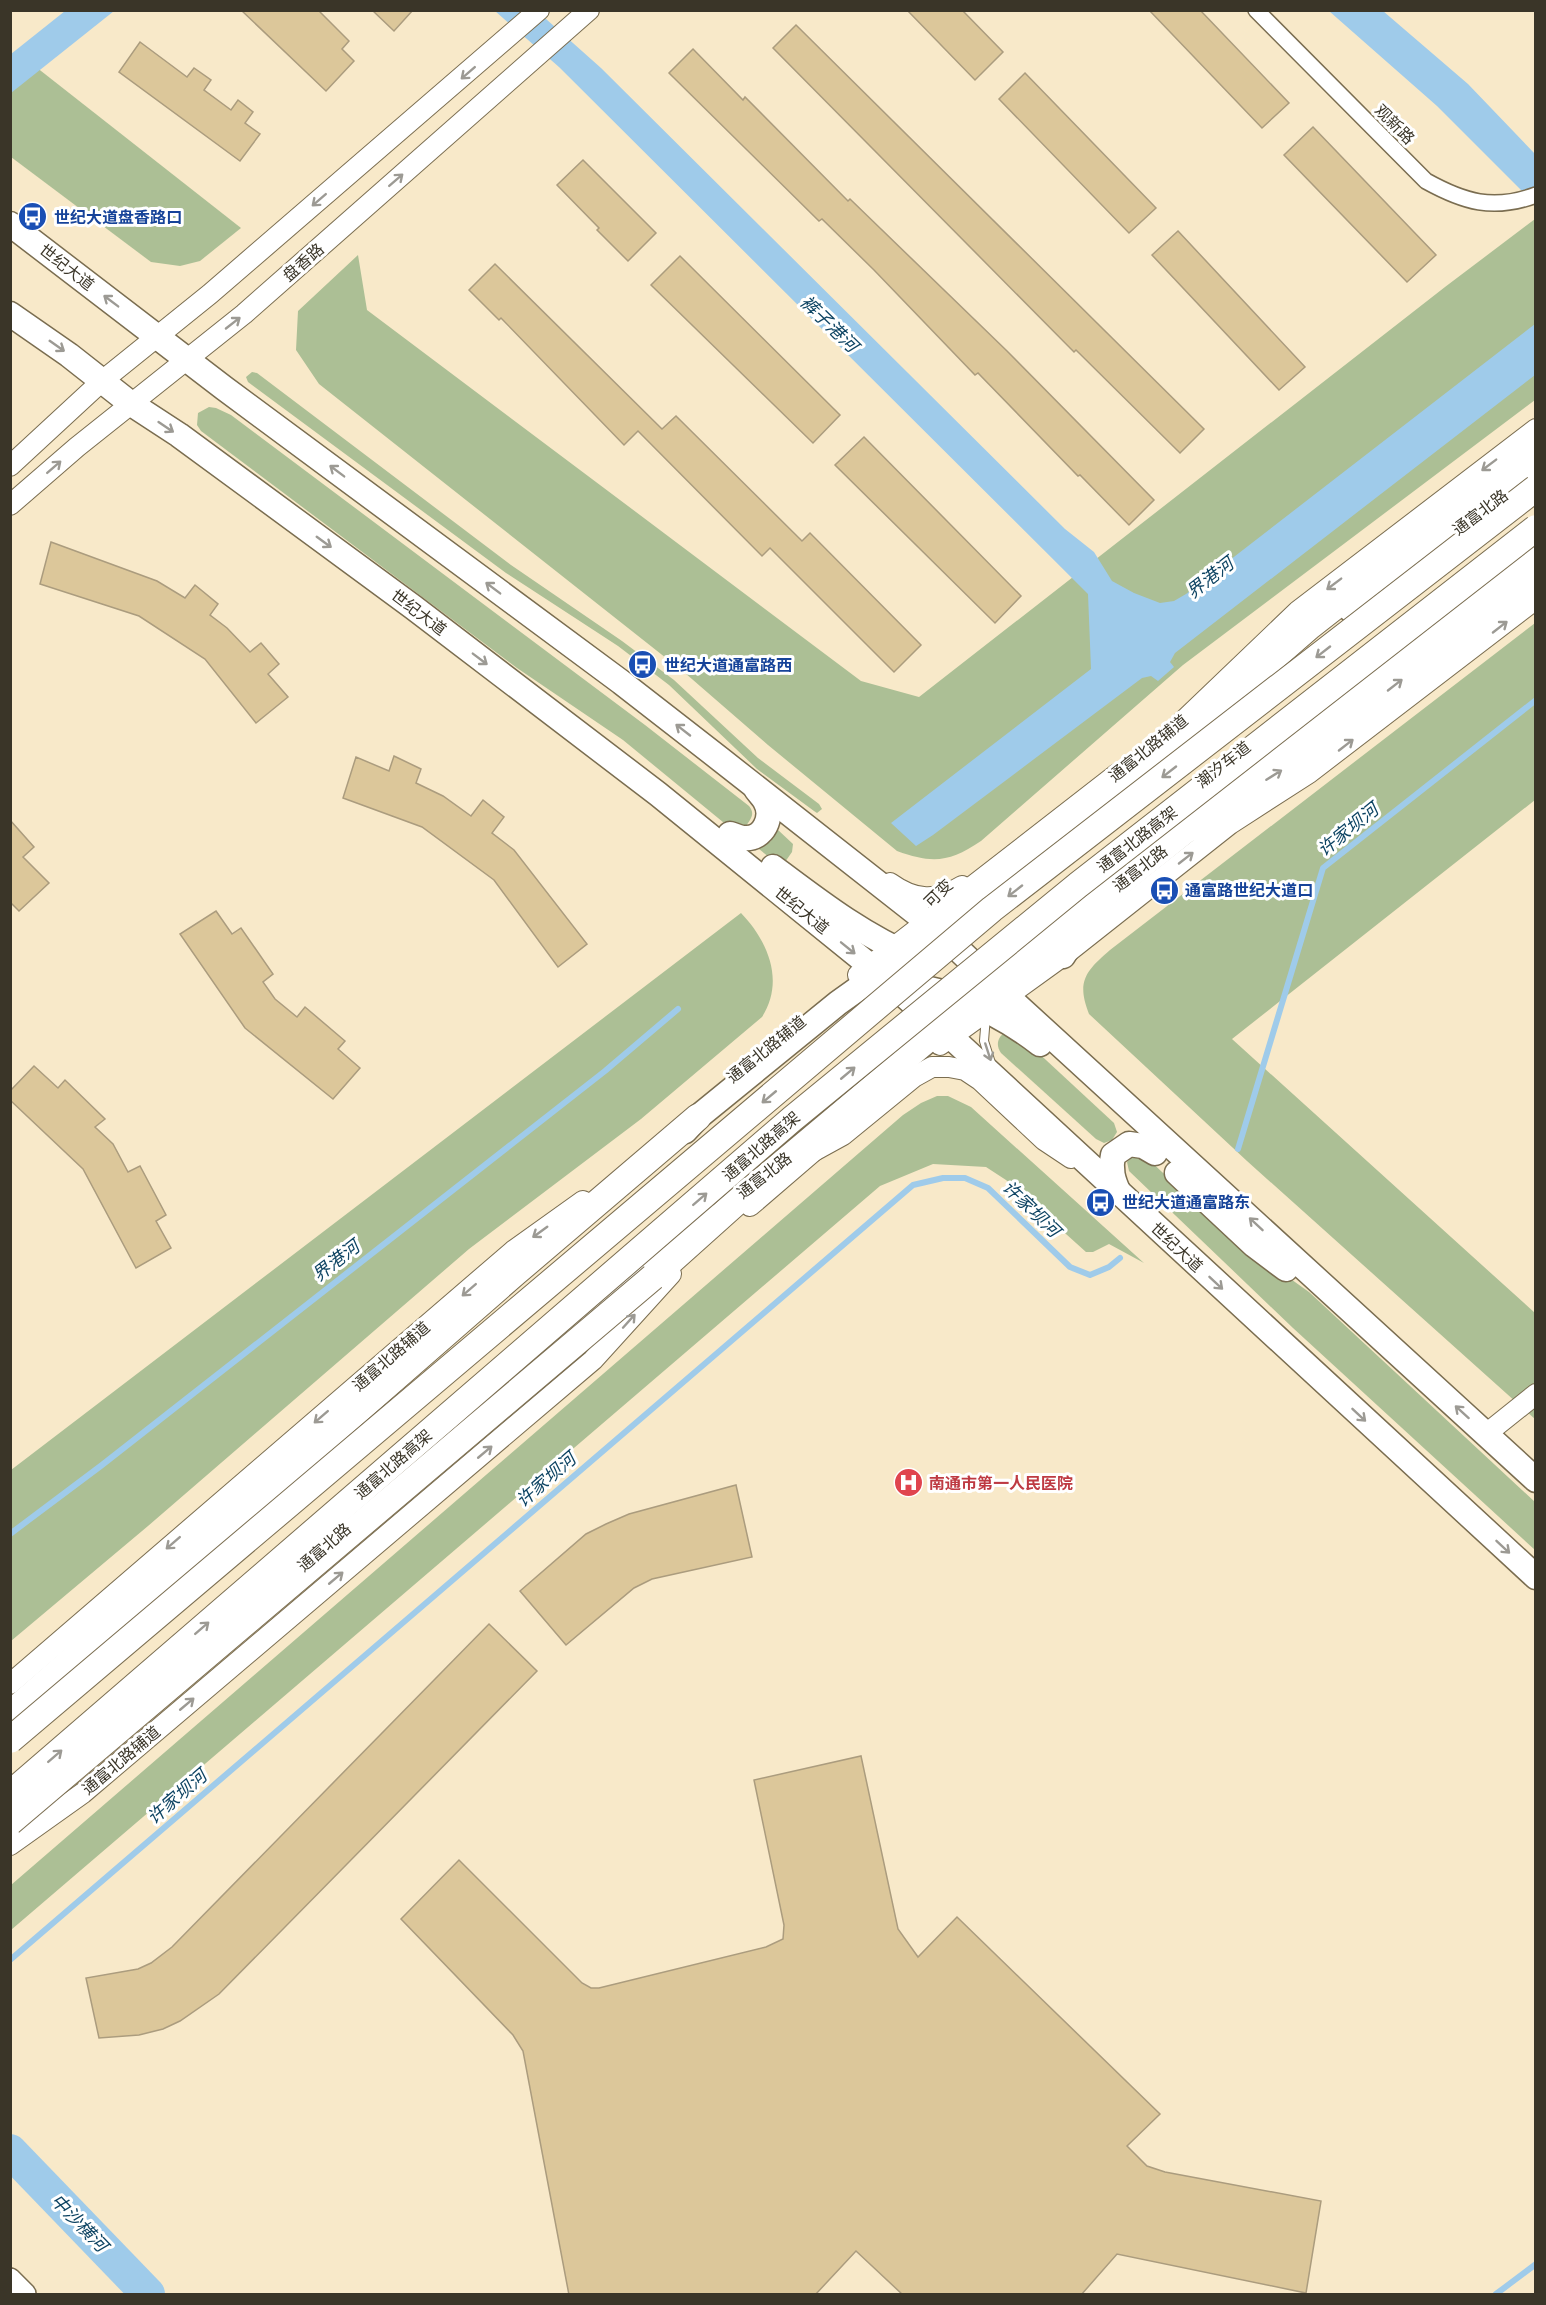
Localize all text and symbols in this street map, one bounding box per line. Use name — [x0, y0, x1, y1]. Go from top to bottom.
one-way arrow — [461, 66, 476, 80]
street label: 观新路 — [1372, 101, 1418, 147]
one-way arrow — [388, 173, 403, 187]
one-way arrow — [312, 193, 327, 207]
bus stop icon: 世纪大道盘香路口 — [17, 201, 49, 233]
place label: 世纪大道盘香路口 — [54, 208, 182, 226]
street label: 盘香路 — [279, 239, 327, 285]
street label: 世纪大道 — [36, 240, 98, 294]
water label: 裤子港河 — [797, 291, 865, 358]
one-way arrow — [104, 295, 120, 307]
one-way arrow — [225, 316, 241, 329]
one-way arrow — [48, 340, 64, 352]
one-way arrow — [158, 421, 175, 434]
one-way arrow — [1481, 458, 1497, 471]
one-way arrow — [46, 460, 61, 474]
one-way arrow — [329, 465, 345, 478]
street label: 通富北路 — [1449, 486, 1511, 538]
one-way arrow — [316, 536, 332, 548]
water label: 界港河 — [1182, 551, 1239, 602]
one-way arrow — [1327, 577, 1343, 590]
one-way arrow — [486, 581, 502, 594]
street label: 世纪大道 — [388, 586, 450, 638]
one-way arrow — [1492, 620, 1508, 633]
one-way arrow — [1316, 646, 1332, 659]
bus stop icon: 世纪大道通富路西 — [627, 649, 659, 681]
one-way arrow — [472, 652, 488, 665]
place label: 世纪大道通富路西 — [664, 656, 792, 674]
one-way arrow — [1387, 678, 1403, 691]
street label: 通富北路辅道 — [1105, 711, 1191, 785]
one-way arrow — [675, 724, 691, 737]
street label: 潮汐车道 — [1192, 737, 1254, 791]
one-way arrow — [1337, 739, 1353, 752]
one-way arrow — [1162, 765, 1178, 778]
one-way arrow — [1266, 768, 1283, 781]
water label: 许家坝河 — [1313, 797, 1384, 860]
street label: 通富北路高架 — [1093, 802, 1181, 876]
street label: 通富北路 — [1109, 841, 1171, 895]
one-way arrow — [1178, 851, 1194, 864]
bus stop icon: 通富路世纪大道口 — [1148, 874, 1180, 906]
street label: 可变 — [920, 875, 956, 911]
place label: 通富路世纪大道口 — [1185, 881, 1313, 899]
street label: 世纪大道 — [771, 883, 833, 937]
one-way arrow — [1008, 885, 1024, 898]
one-way arrow — [840, 941, 855, 955]
street label: 通富北路辅道 — [723, 1012, 809, 1086]
one-way arrow — [983, 1042, 994, 1061]
one-way arrow — [840, 1066, 856, 1079]
one-way arrow — [762, 1090, 777, 1104]
street label: 通富北路高架 — [718, 1107, 804, 1185]
street label: 通富北路 — [733, 1148, 795, 1202]
water label: 许家坝河 — [999, 1176, 1067, 1243]
bus stop icon: 世纪大道通富路东 — [1085, 1186, 1117, 1218]
one-way arrow — [692, 1192, 707, 1206]
place label: 世纪大道通富路东 — [1122, 1193, 1250, 1211]
one-way arrow — [1249, 1217, 1264, 1231]
street label: 世纪大道 — [1147, 1219, 1207, 1275]
one-way arrow — [532, 1226, 548, 1238]
water label: 界港河 — [308, 1234, 365, 1285]
one-way arrow — [1208, 1276, 1223, 1290]
one-way arrow — [461, 1283, 477, 1296]
one-way arrow — [622, 1314, 636, 1329]
street label: 通富北路辅道 — [349, 1318, 433, 1394]
one-way arrow — [1455, 1405, 1470, 1419]
one-way arrow — [1352, 1408, 1367, 1422]
one-way arrow — [313, 1410, 329, 1423]
street label: 通富北路高架 — [351, 1426, 435, 1502]
one-way arrow — [477, 1445, 492, 1459]
water label: 许家坝河 — [512, 1446, 581, 1510]
hospital icon: 南通市第一人民医院 — [892, 1467, 924, 1499]
place label: 南通市第一人民医院 — [929, 1474, 1073, 1492]
street label: 通富北路 — [294, 1519, 354, 1575]
one-way arrow — [165, 1537, 181, 1550]
one-way arrow — [1495, 1540, 1510, 1554]
one-way arrow — [328, 1571, 343, 1585]
one-way arrow — [194, 1621, 209, 1635]
one-way arrow — [179, 1697, 194, 1711]
street label: 通富北路辅道 — [78, 1722, 164, 1798]
one-way arrow — [47, 1749, 62, 1763]
water label: 许家坝河 — [143, 1763, 212, 1827]
water label: 中沙横河 — [48, 2189, 114, 2257]

